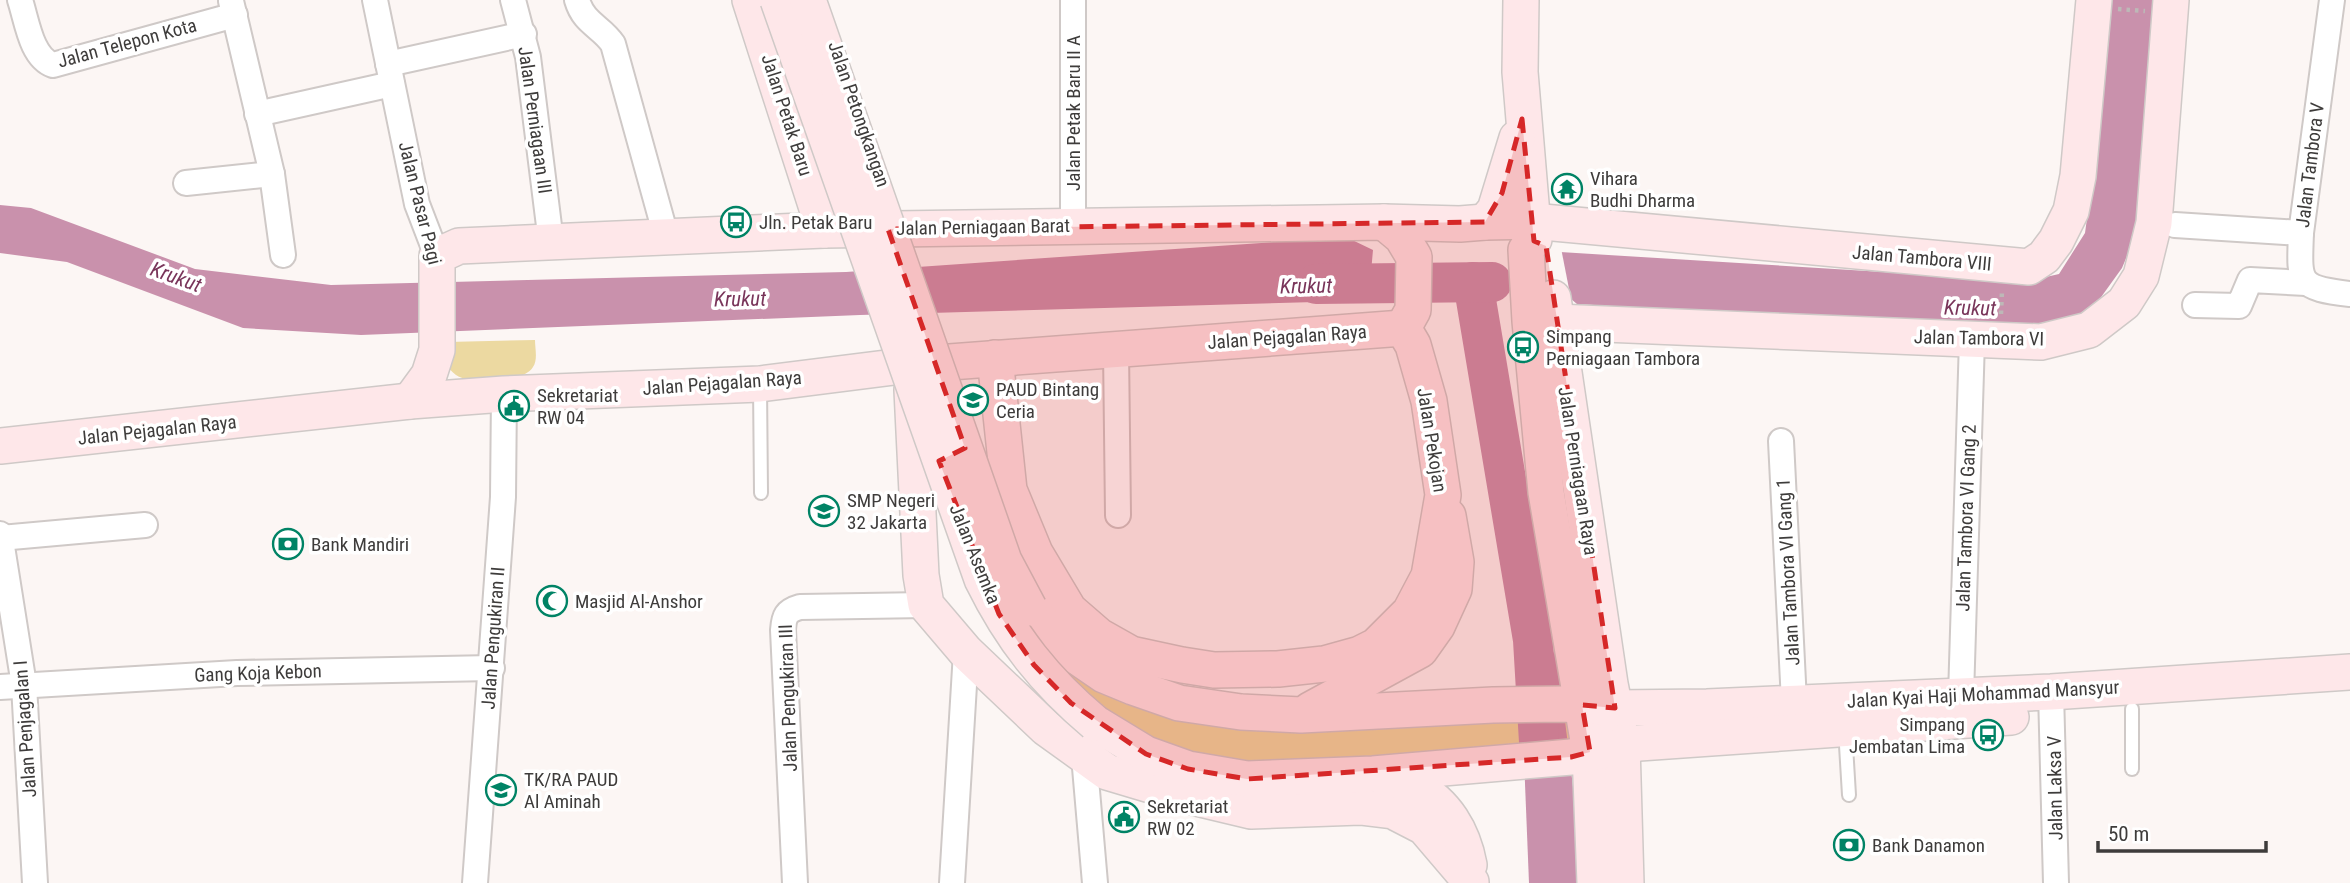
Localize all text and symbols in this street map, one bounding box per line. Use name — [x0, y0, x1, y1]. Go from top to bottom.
street label: Jalan Telepon Kota — [55, 13, 199, 73]
street label: Jalan Petak Baru II A — [1062, 35, 1085, 191]
street label: Jalan Petongkangan — [823, 38, 895, 190]
street label: Jalan Perniagaan III — [513, 45, 557, 195]
street label: Jalan Petak Baru — [756, 51, 818, 179]
street label: Jalan Tambora V — [2291, 101, 2329, 229]
street label: Jalan Pasar Pagi — [394, 139, 446, 267]
place label: Vihara Budhi Dharma — [1590, 167, 1695, 212]
temple icon: Vihara Budhi Dharma — [1550, 172, 1584, 206]
bus stop icon: Jln. Petak Baru — [719, 205, 753, 239]
place label: Jln. Petak Baru — [759, 211, 873, 234]
street label: Jalan Perniagaan Barat — [896, 214, 1070, 240]
street label: Jalan Tambora VIII — [1851, 240, 1993, 276]
water label: Krukut — [147, 257, 206, 298]
water label: Krukut — [1280, 274, 1333, 298]
water label: Krukut — [714, 287, 767, 311]
water label: Krukut — [1944, 296, 1997, 320]
street label: Jalan Pejagalan Raya — [1207, 320, 1367, 354]
place label: Simpang Perniagaan Tambora — [1546, 325, 1700, 370]
street label: Jalan Tambora VI — [1914, 325, 2044, 351]
bus stop icon: Simpang Perniagaan Tambora — [1506, 330, 1540, 364]
street label: Jalan Pejagalan Raya — [642, 366, 802, 400]
place label: PAUD Bintang Ceria — [996, 378, 1099, 423]
school or university icon: PAUD Bintang Ceria — [956, 383, 990, 417]
place label: Sekretariat RW 04 — [537, 384, 618, 429]
street label: Jalan Perniagaan Raya — [1553, 385, 1603, 557]
street label: Jalan Pekojan — [1412, 386, 1452, 494]
public building icon: Sekretariat RW 04 — [497, 389, 531, 423]
street label: Jalan Pejagalan Raya — [77, 410, 237, 450]
street label: Jalan Tambora VI Gang 2 — [1951, 424, 1981, 612]
street label: Jalan Tambora VI Gang 1 — [1772, 478, 1804, 666]
place label: SMP Negeri 32 Jakarta — [847, 489, 935, 534]
school or university icon: SMP Negeri 32 Jakarta — [807, 494, 841, 528]
street label: Jalan Asemka — [945, 501, 1005, 607]
bank icon: Bank Mandiri — [271, 527, 305, 561]
place label: Bank Mandiri — [311, 533, 409, 556]
street label: Jalan Pengukiran II — [477, 566, 509, 710]
mosque icon: Masjid Al-Anshor — [535, 584, 569, 618]
place label: Masjid Al-Anshor — [575, 590, 703, 613]
street label: Jalan Pengukiran III — [774, 624, 802, 772]
street label: Gang Koja Kebon — [194, 659, 322, 687]
street label: Jalan Penjagalan I — [9, 660, 41, 798]
street label: Jalan Kyai Haji Mohammad Mansyur — [1846, 675, 2120, 713]
place label: Simpang Jembatan Lima — [1849, 713, 1965, 758]
bus stop icon: Simpang Jembatan Lima — [1971, 718, 2005, 752]
street label: Jalan Laksa V — [2043, 735, 2067, 841]
place label: TK/RA PAUD Al Aminah — [524, 768, 618, 813]
school or university icon: TK/RA PAUD Al Aminah — [484, 773, 518, 807]
place label: Sekretariat RW 02 — [1147, 795, 1228, 840]
public building icon: Sekretariat RW 02 — [1107, 800, 1141, 834]
scale bar — [2098, 810, 2266, 854]
text: 50 m — [2108, 822, 2149, 846]
bank icon: Bank Danamon — [1832, 828, 1866, 862]
place label: Bank Danamon — [1872, 834, 1985, 857]

